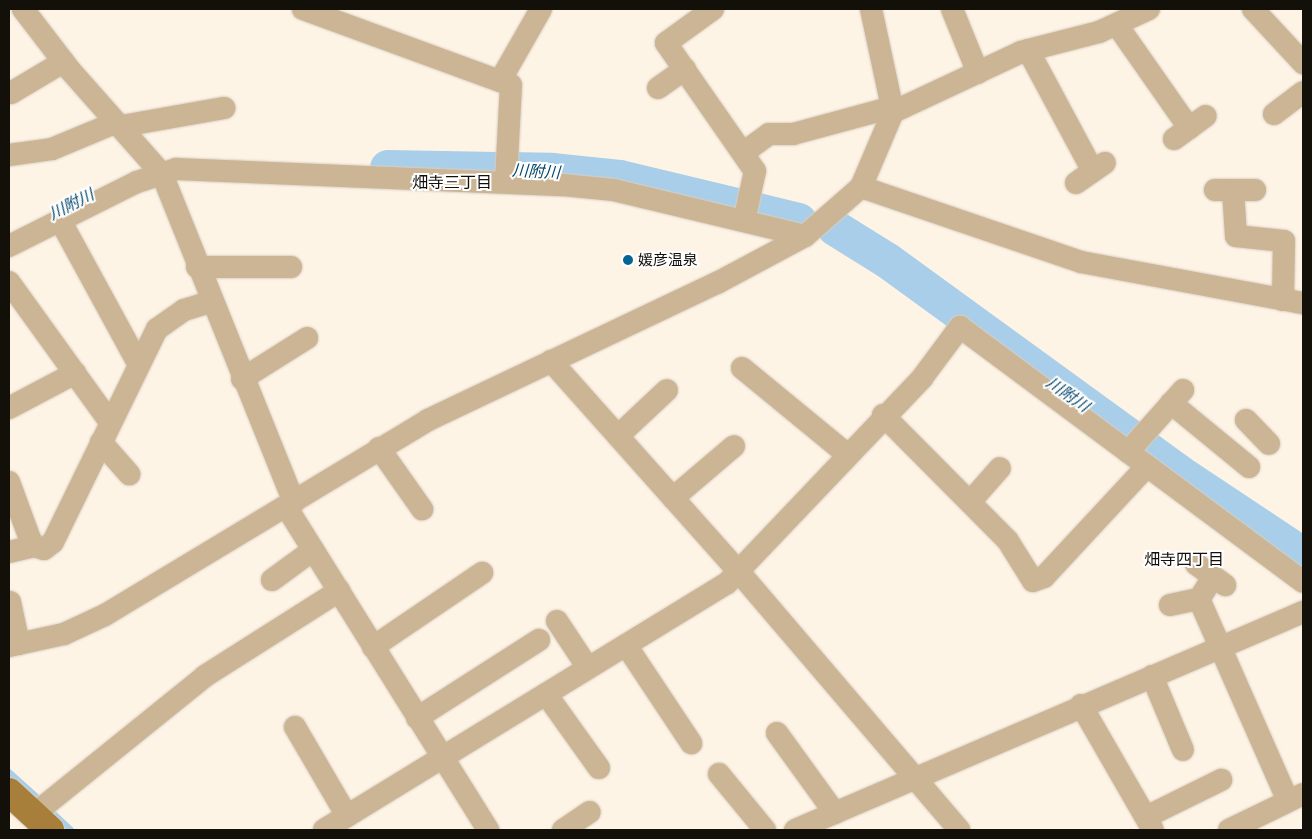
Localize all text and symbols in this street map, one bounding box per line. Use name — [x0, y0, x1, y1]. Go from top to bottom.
water label: 川附川 — [512, 160, 560, 182]
district label: 畑寺三丁目 — [412, 172, 492, 192]
water label: 川附川 — [45, 185, 97, 223]
place label: 媛彦温泉 — [638, 251, 698, 269]
marker: 媛彦温泉 — [622, 254, 634, 266]
water label: 川附川 — [1043, 372, 1093, 416]
district label: 畑寺四丁目 — [1144, 549, 1224, 569]

